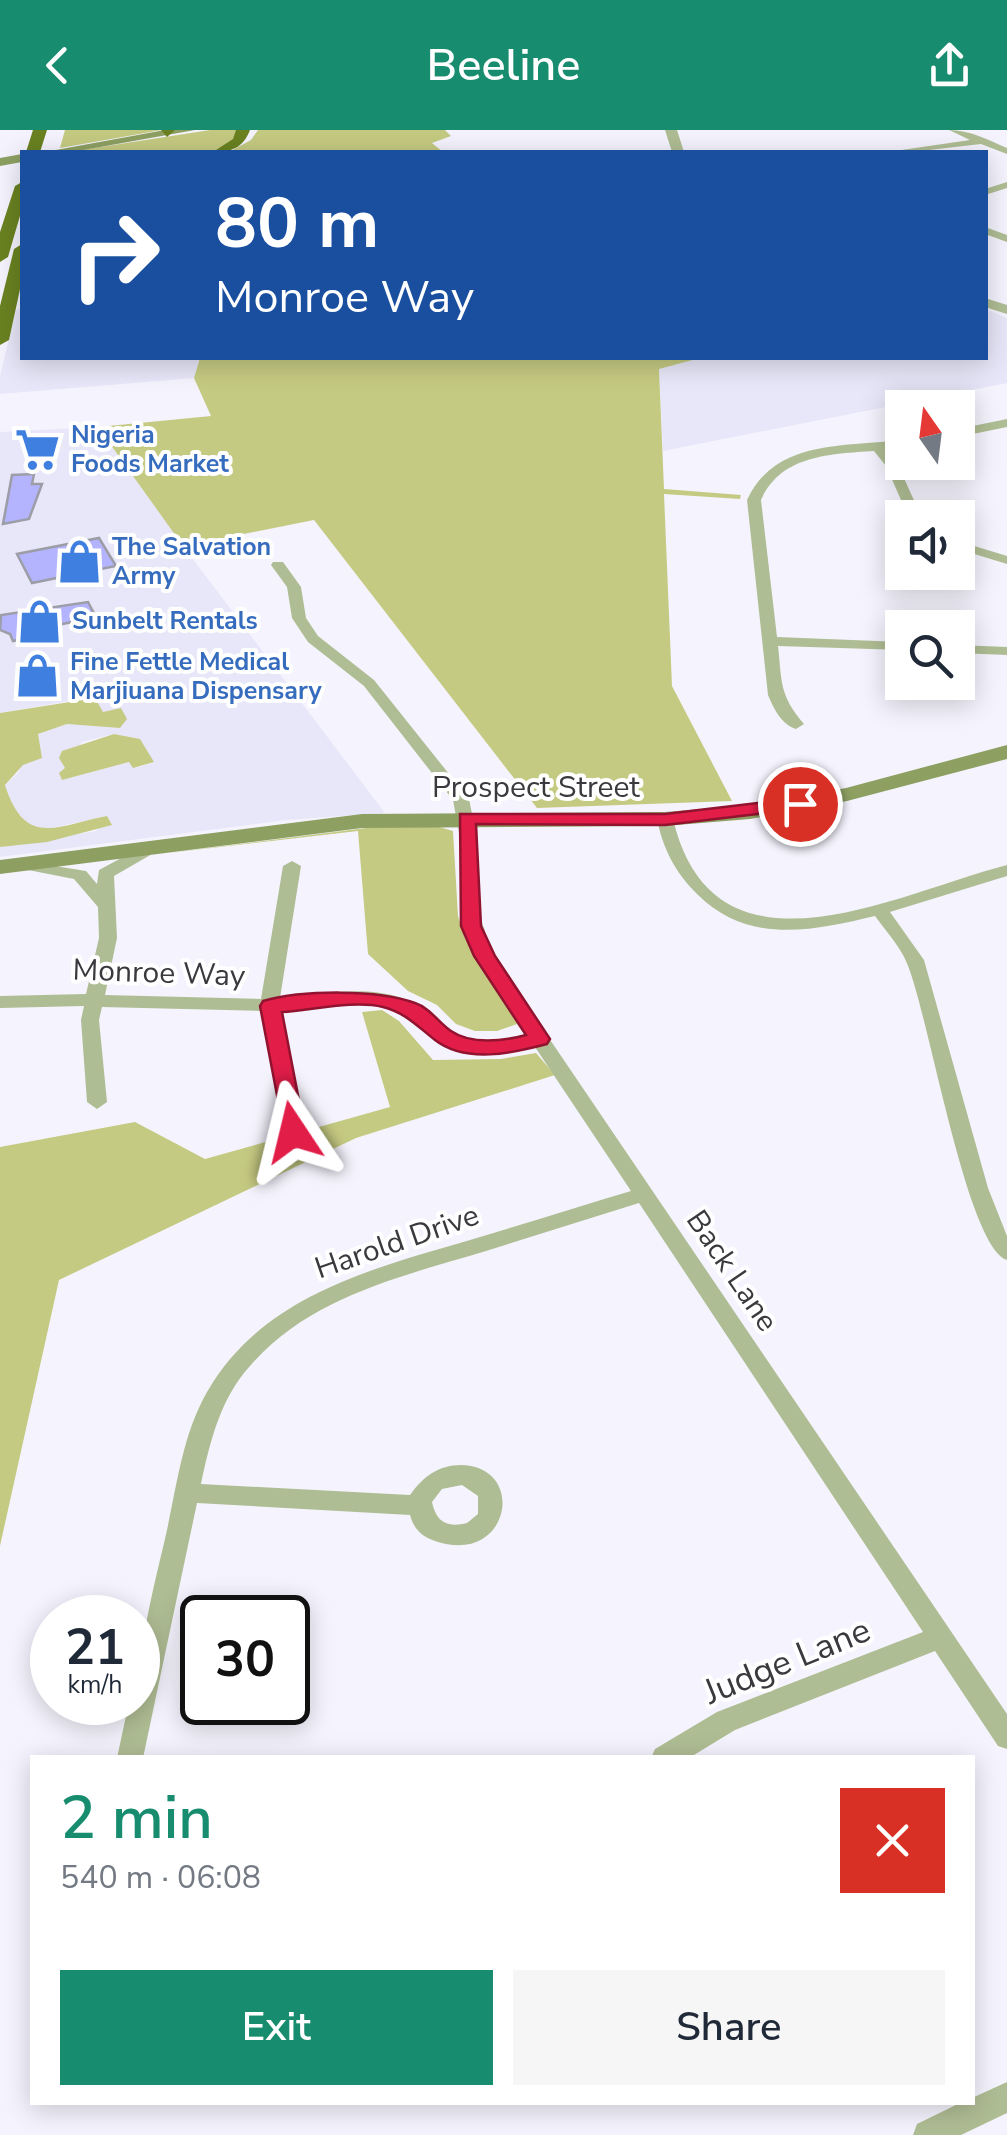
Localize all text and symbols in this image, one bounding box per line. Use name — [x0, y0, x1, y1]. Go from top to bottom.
text: Beeline — [427, 35, 580, 96]
icon: back — [30, 38, 85, 93]
icon: share — [922, 38, 977, 93]
text: 80 m — [215, 176, 379, 272]
icon: right — [50, 190, 180, 320]
text: Monroe Way — [215, 267, 474, 328]
north arrow — [885, 390, 975, 480]
map controls — [885, 390, 975, 700]
place label: Nigeria Foods Market — [71, 418, 229, 481]
supermarket icon: Nigeria Foods Market — [14, 425, 62, 473]
button: sound — [885, 500, 975, 590]
place label: The Salvation Army — [112, 530, 271, 593]
shop icon: The Salvation Army — [55, 537, 103, 585]
shop icon: Sunbelt Rentals — [15, 597, 63, 645]
place label: Sunbelt Rentals — [72, 604, 258, 638]
button: search — [885, 610, 975, 700]
place label: Fine Fettle Medical Marjiuana Dispensary — [70, 645, 322, 708]
shop icon: Fine Fettle Medical Marjiuana Dispensary — [13, 652, 61, 700]
pin — [758, 762, 843, 847]
street label: Prospect Street — [432, 767, 640, 808]
icon: arrive — [773, 777, 828, 832]
street label: Monroe Way — [72, 949, 247, 997]
position arrow — [241, 1080, 345, 1184]
street label: Harold Drive — [309, 1195, 485, 1289]
street label: Back Lane — [676, 1202, 788, 1340]
speed limit sign: 30 — [180, 1595, 310, 1725]
street label: Judge Lane — [696, 1606, 877, 1716]
text: 21 — [65, 1613, 125, 1682]
text: km/h — [67, 1668, 123, 1702]
text: 2 min — [60, 1777, 213, 1859]
button: close — [840, 1788, 945, 1893]
text: 540 m · 06:08 — [60, 1856, 261, 1899]
button: Exit — [60, 1970, 493, 2085]
button: Share — [513, 1970, 945, 2085]

